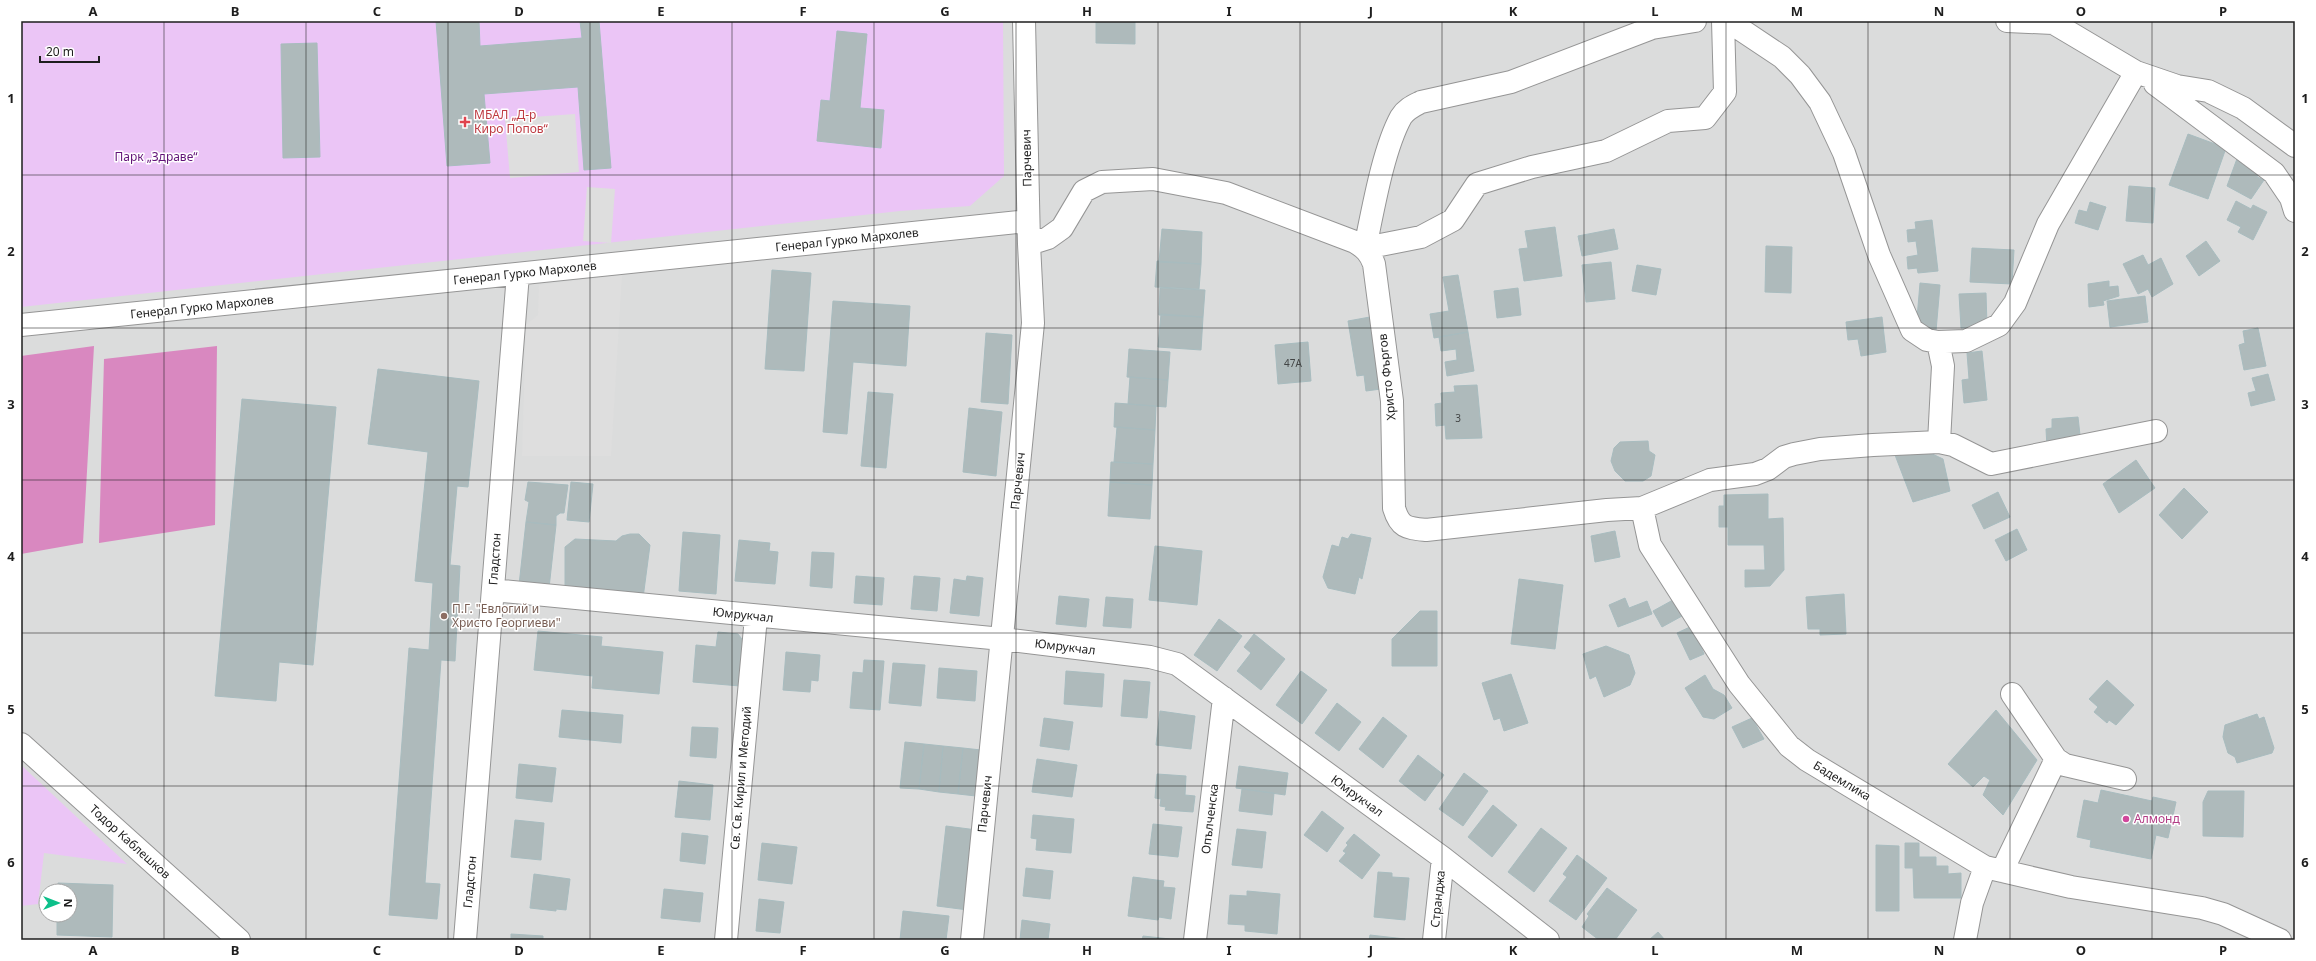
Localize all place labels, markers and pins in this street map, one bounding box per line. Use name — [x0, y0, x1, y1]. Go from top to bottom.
place label: МБАЛ „Д-р Киро Попов“ — [474, 106, 549, 137]
marker: МБАЛ „Д-р Киро Попов“ — [459, 116, 471, 128]
place label: П.Г. "Евлогий и Христо Георгиеви" — [452, 600, 561, 631]
marker: П.Г. "Евлогий и Христо Георгиеви" — [439, 611, 449, 621]
place label: Алмонд — [2134, 810, 2180, 827]
marker: Алмонд — [2121, 814, 2131, 824]

